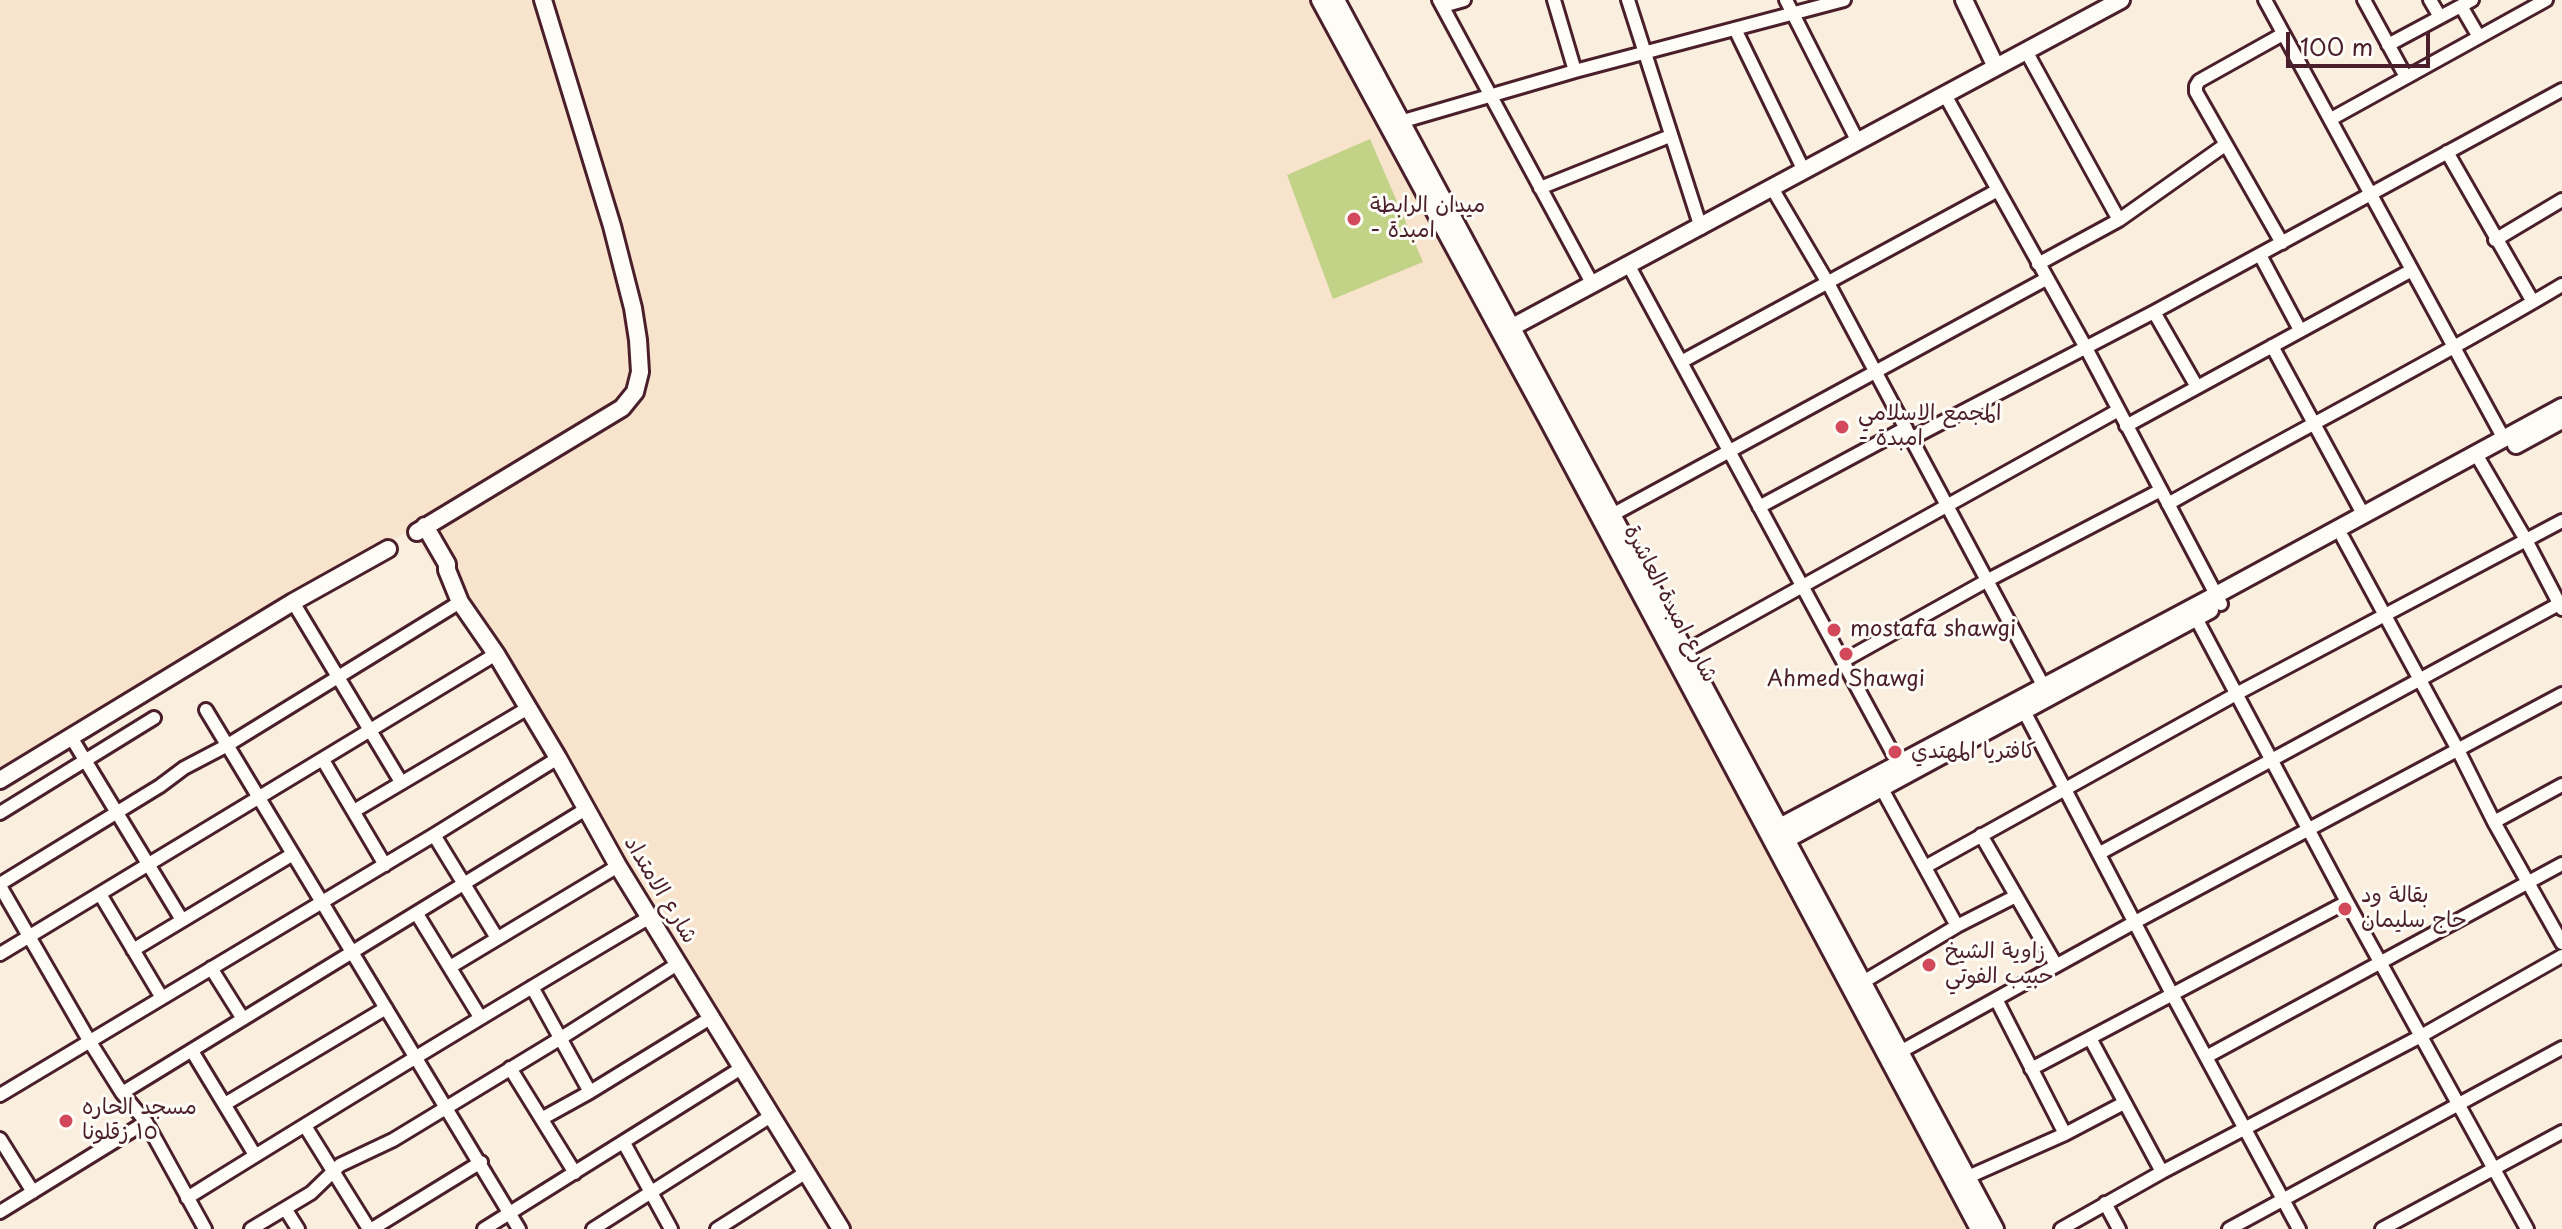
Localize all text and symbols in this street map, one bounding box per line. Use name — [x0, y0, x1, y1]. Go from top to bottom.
scale bar — [2290, 16, 2434, 66]
text: 100 m — [2300, 28, 2373, 64]
place label: ميدان الرابطة - امبدة — [1370, 193, 1485, 244]
marker: ميدان الرابطة - امبدة — [1345, 210, 1363, 228]
place label: المجمع الاسلامي - امبدة — [1858, 401, 2001, 452]
marker: المجمع الاسلامي - امبدة — [1833, 418, 1851, 436]
street label: شارع امبدة العاشرة — [1617, 521, 1723, 687]
place label: mostafa shawgi — [1850, 617, 2016, 643]
marker: mostafa shawgi — [1825, 621, 1843, 639]
marker: Ahmed Shawgi — [1837, 645, 1855, 663]
place label: Ahmed Shawgi — [1767, 667, 1925, 693]
place label: كافتريا المهتدي — [1911, 739, 2036, 765]
marker: كافتريا المهتدي — [1886, 743, 1904, 761]
street label: شارع الامتداد — [618, 832, 702, 948]
place label: بقالة ود حاج سليمان — [2361, 883, 2467, 934]
marker: بقالة ود حاج سليمان — [2336, 900, 2354, 918]
place label: زاوية الشيخ حبيب الفوتي — [1945, 939, 2054, 990]
marker: زاوية الشيخ حبيب الفوتي — [1920, 956, 1938, 974]
place label: مسجد الحاره ١٥ زقلونا — [82, 1095, 197, 1146]
marker: مسجد الحاره ١٥ زقلونا — [57, 1112, 75, 1130]

